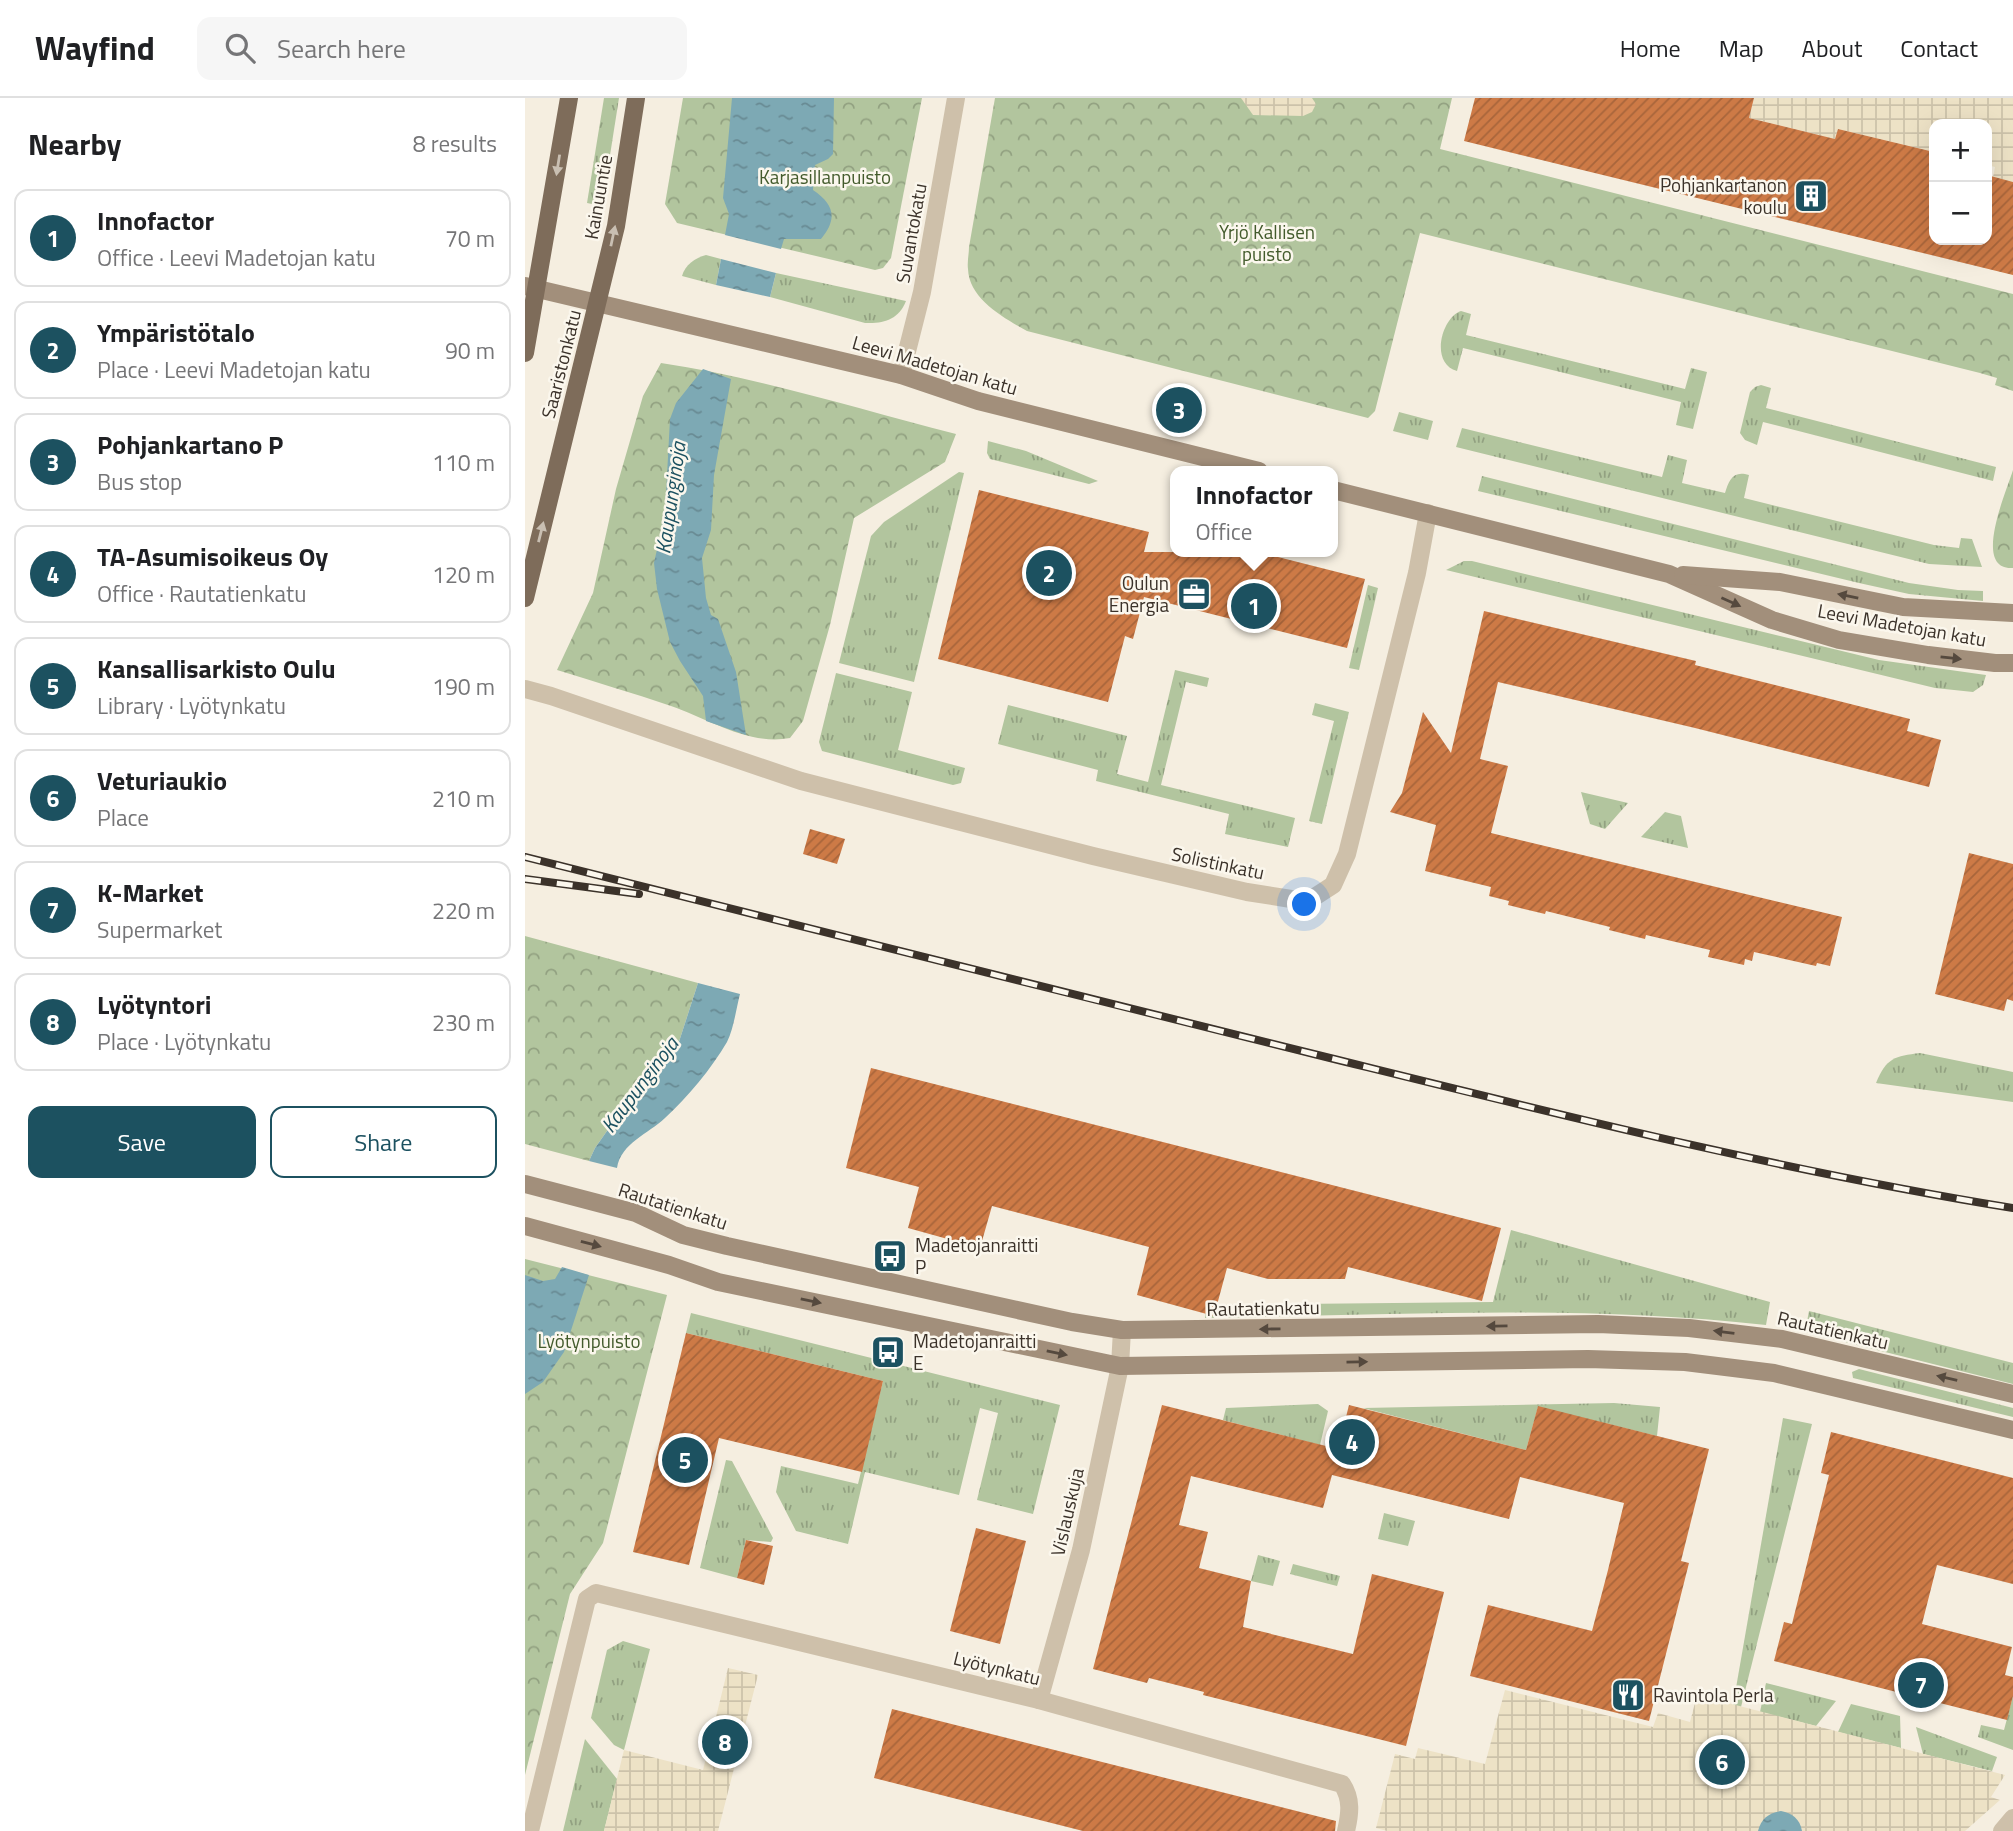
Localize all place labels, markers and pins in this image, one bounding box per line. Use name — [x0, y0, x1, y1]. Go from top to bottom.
place label: Pohjankartanon koulu — [1660, 170, 1787, 221]
building icon: Pohjankartanon koulu — [1792, 177, 1830, 215]
pin: 3 — [1156, 384, 1202, 436]
pin: 2 — [1026, 547, 1072, 599]
place label: Oulun Energia — [1109, 568, 1169, 619]
office icon: Oulun Energia — [1175, 575, 1213, 613]
pin: 1 — [1231, 580, 1277, 632]
place label: Madetojanraitti P — [915, 1230, 1038, 1281]
bus stop icon: Madetojanraitti P — [871, 1237, 909, 1275]
place label: Madetojanraitti E — [913, 1326, 1036, 1377]
bus stop icon: Madetojanraitti E — [869, 1333, 907, 1371]
pin: 4 — [1329, 1416, 1375, 1468]
pin: 5 — [662, 1434, 708, 1486]
pin: 7 — [1898, 1659, 1944, 1711]
restaurant icon: Ravintola Perla — [1609, 1676, 1647, 1714]
place label: Ravintola Perla — [1653, 1680, 1774, 1709]
pin: 8 — [702, 1716, 748, 1768]
pin: 6 — [1699, 1736, 1745, 1788]

